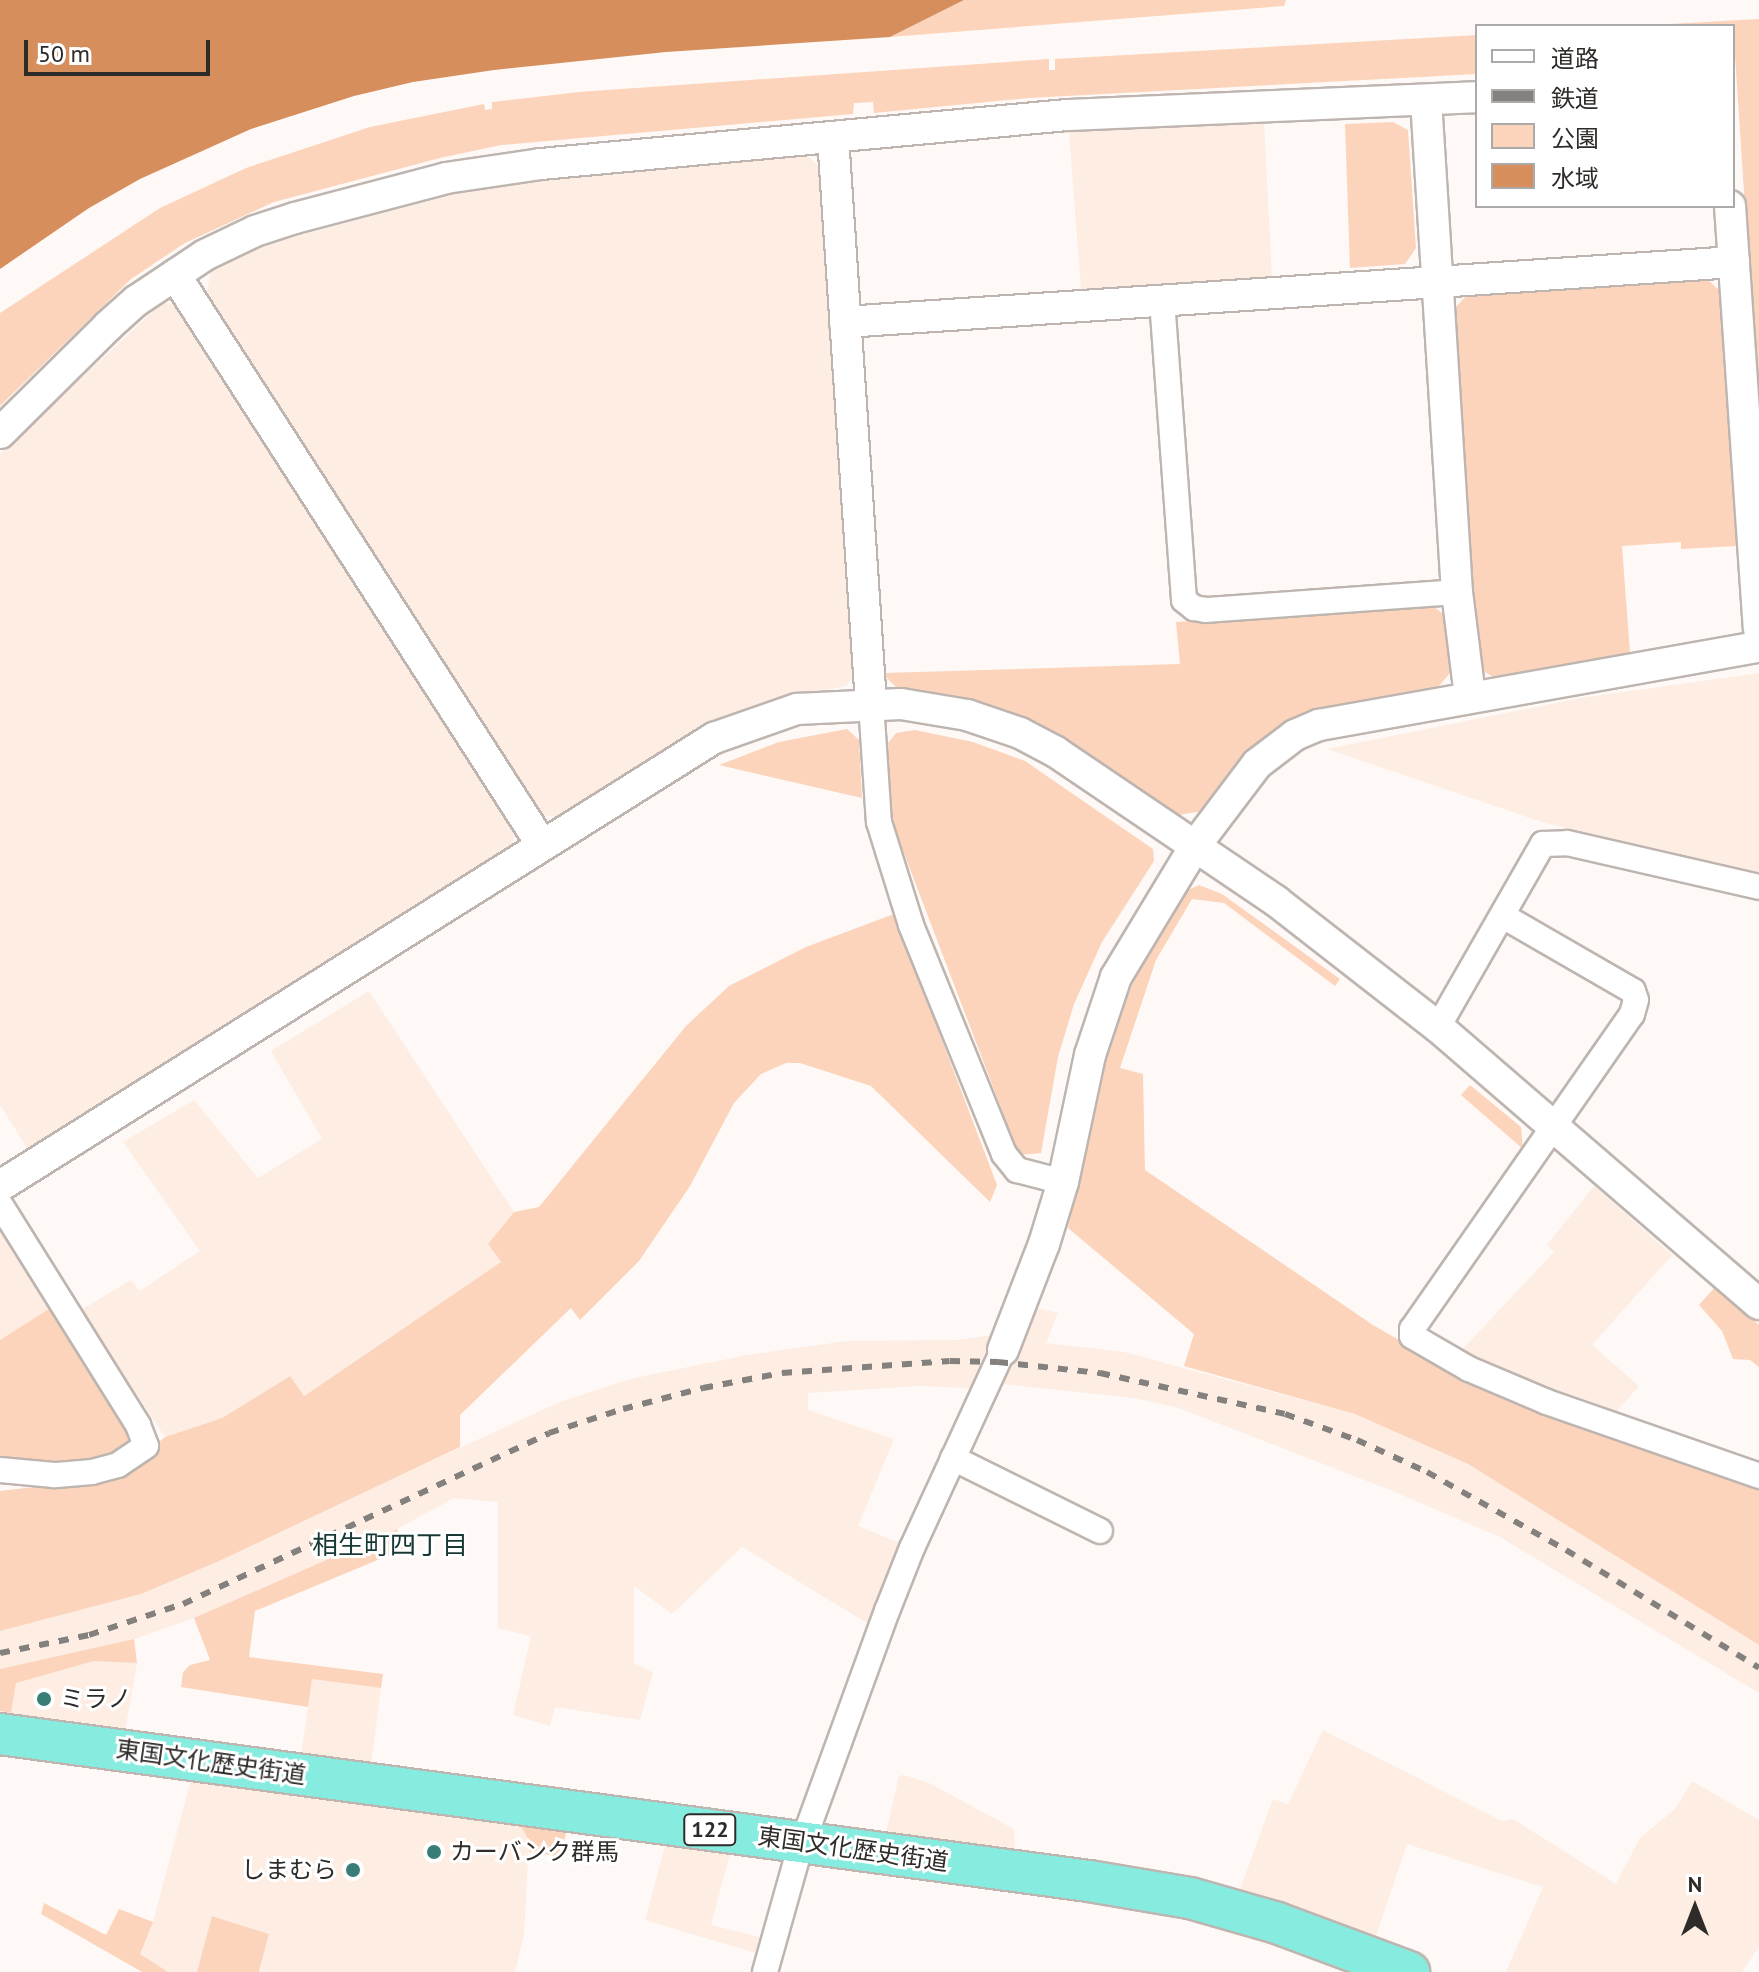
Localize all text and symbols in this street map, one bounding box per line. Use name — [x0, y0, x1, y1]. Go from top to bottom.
scale bar — [28, 24, 214, 74]
legend — [1475, 24, 1735, 208]
text: 50 m — [38, 38, 90, 69]
text: 道路 — [1551, 43, 1599, 74]
text: 鉄道 — [1551, 83, 1599, 114]
text: 公園 — [1551, 123, 1599, 154]
text: 水域 — [1551, 163, 1599, 194]
district label: 相生町四丁目 — [312, 1529, 468, 1561]
place label: ミラノ — [60, 1685, 132, 1713]
marker: ミラノ — [35, 1690, 53, 1708]
street label: 東国文化歴史街道 — [114, 1734, 308, 1790]
road number: 122 — [682, 1812, 738, 1848]
street label: 東国文化歴史街道 — [756, 1821, 950, 1877]
place label: カーバンク群馬 — [450, 1838, 618, 1866]
marker: カーバンク群馬 — [425, 1843, 443, 1861]
place label: しまむら — [241, 1856, 337, 1884]
marker: しまむら — [344, 1861, 362, 1879]
north arrow — [1655, 1868, 1735, 1948]
text: N — [1688, 1870, 1702, 1898]

